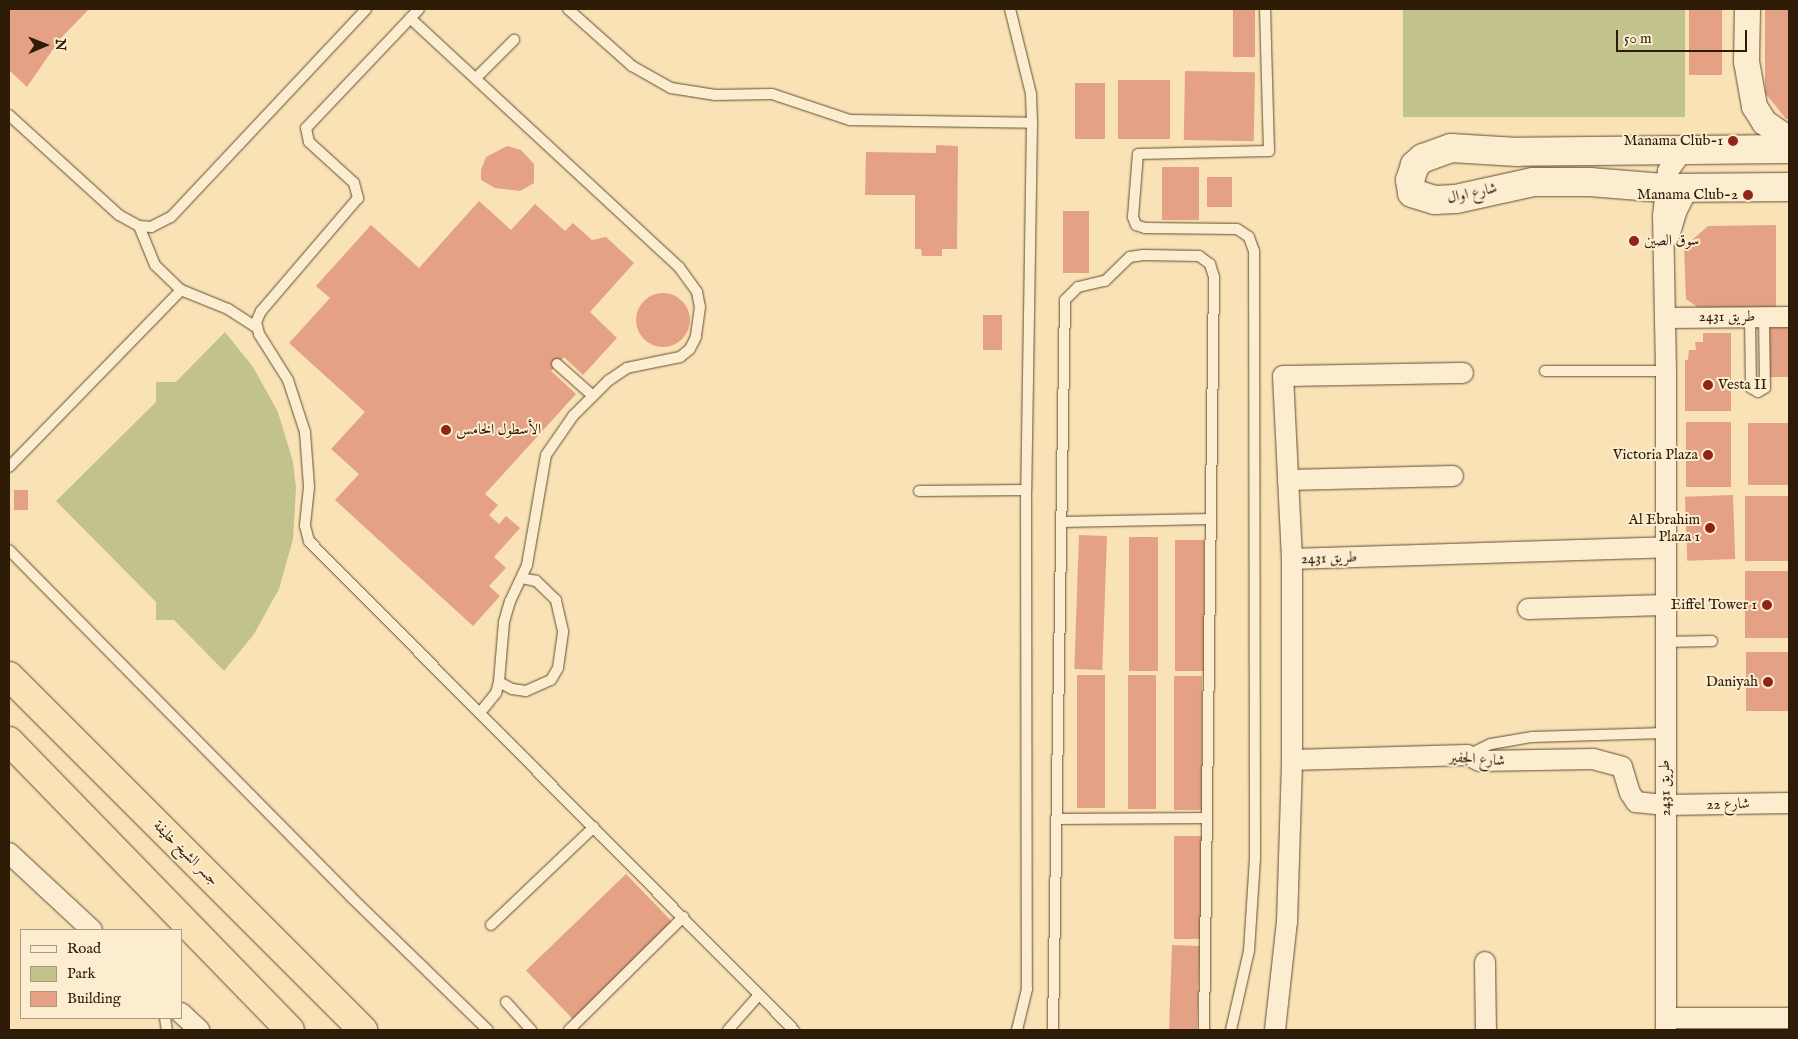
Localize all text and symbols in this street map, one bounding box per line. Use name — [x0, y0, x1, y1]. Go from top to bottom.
north arrow — [20, 20, 70, 70]
scale bar — [1618, 20, 1749, 52]
text: 50 m — [1624, 29, 1652, 48]
text: N — [51, 39, 69, 51]
place label: Manama Club-1 — [1623, 132, 1723, 150]
marker: Manama Club-1 — [1727, 135, 1739, 147]
street label: شارع اوال — [1445, 179, 1499, 207]
place label: Manama Club-2 — [1637, 186, 1738, 204]
marker: Manama Club-2 — [1742, 189, 1754, 201]
place label: سوق الصين — [1644, 232, 1699, 250]
marker: سوق الصين — [1628, 235, 1640, 247]
street label: طريق 2431 — [1699, 308, 1755, 326]
place label: Vesta II — [1718, 376, 1767, 394]
marker: Vesta II — [1702, 379, 1714, 391]
place label: الأسطول الخامس — [456, 421, 541, 439]
marker: الأسطول الخامس — [440, 424, 452, 436]
place label: Victoria Plaza — [1613, 446, 1698, 464]
marker: Victoria Plaza — [1702, 449, 1714, 461]
place label: Al Ebrahim Plaza 1 — [1629, 510, 1700, 545]
marker: Al Ebrahim Plaza 1 — [1704, 522, 1716, 534]
street label: طريق 2431 — [1301, 548, 1357, 568]
place label: Eiffel Tower 1 — [1671, 596, 1757, 614]
marker: Eiffel Tower 1 — [1761, 599, 1773, 611]
place label: Daniyah — [1706, 673, 1758, 691]
marker: Daniyah — [1762, 676, 1774, 688]
street label: شارع الجفير — [1448, 748, 1506, 770]
street label: طريق 2431 — [1656, 760, 1674, 816]
street label: شارع 22 — [1706, 795, 1750, 813]
street label: جسر الشيخ خليفة — [150, 817, 222, 889]
legend — [20, 929, 182, 1019]
text: Road — [67, 939, 101, 958]
text: Park — [67, 964, 96, 983]
text: Building — [67, 989, 121, 1008]

